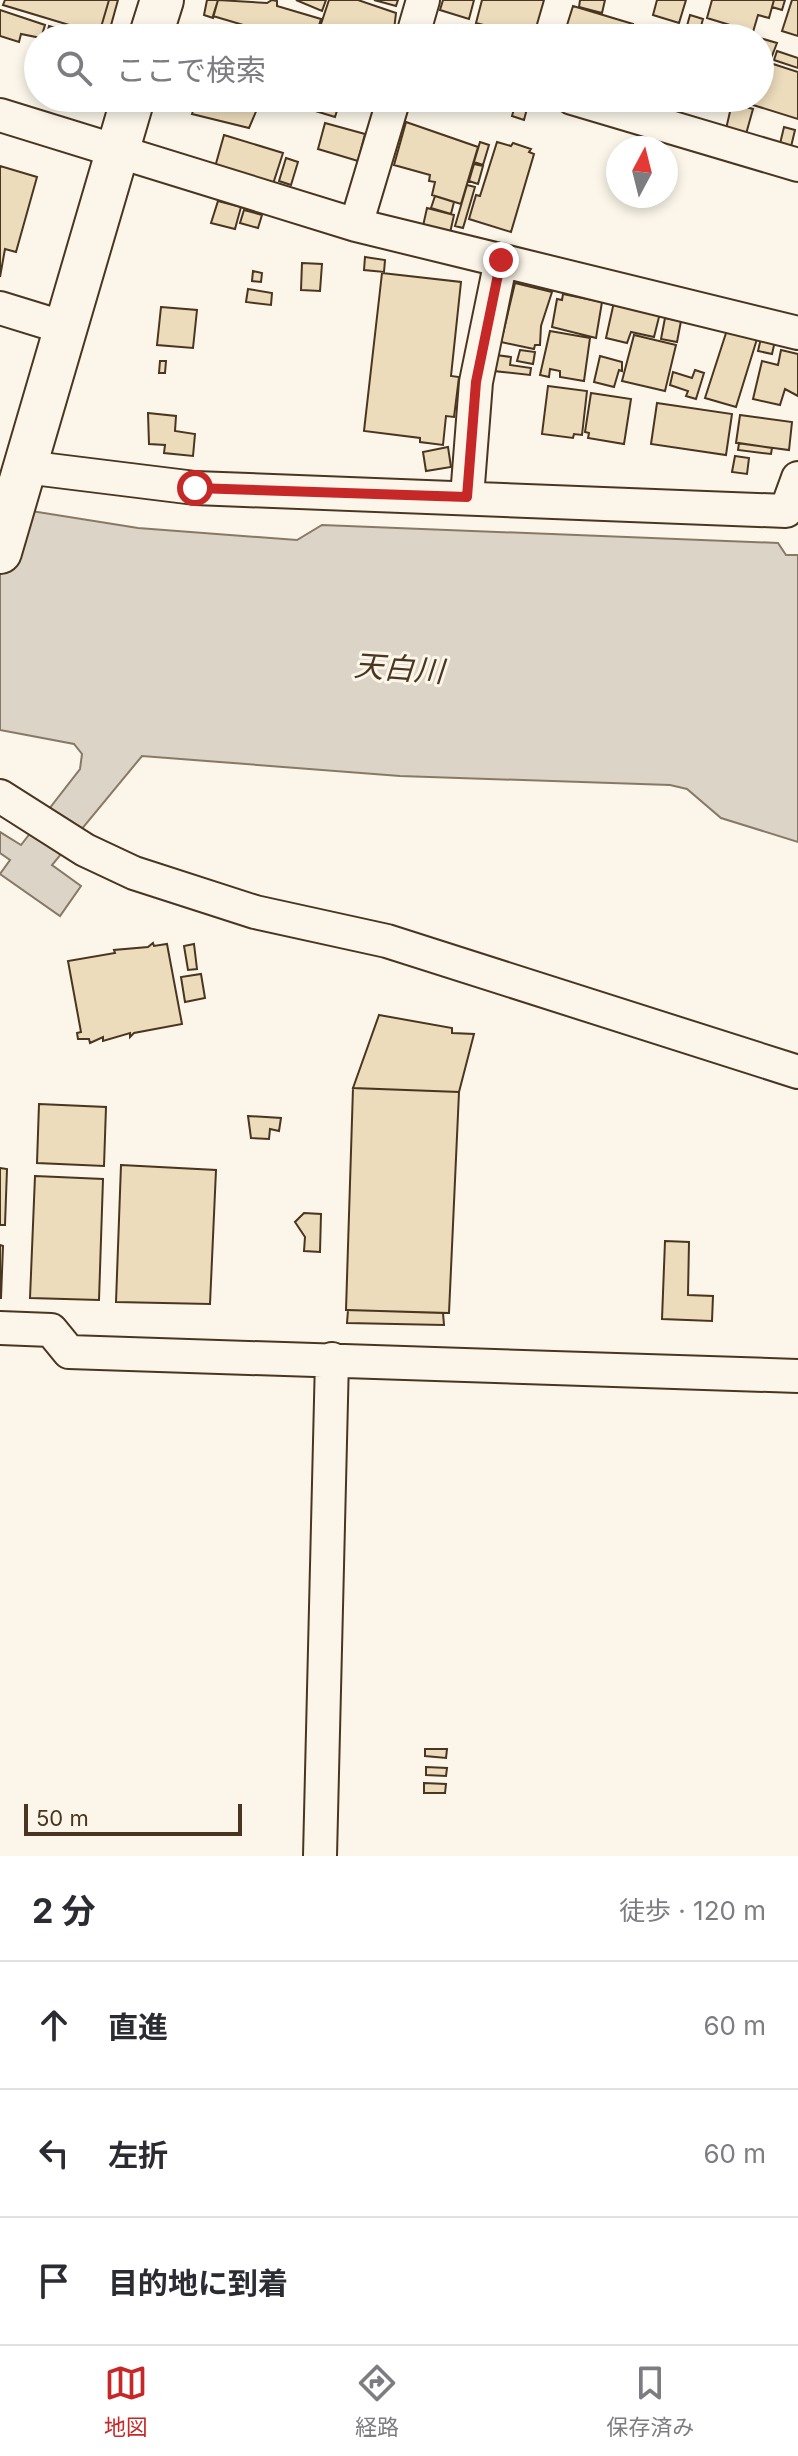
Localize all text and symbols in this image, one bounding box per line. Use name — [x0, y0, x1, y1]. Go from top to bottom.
search box — [24, 24, 774, 112]
icon: search — [52, 46, 96, 90]
text: ここで検索 — [116, 52, 266, 88]
north arrow — [606, 136, 678, 208]
route end — [483, 242, 519, 278]
route start — [177, 470, 213, 506]
water label: 天白川 — [353, 647, 448, 689]
scale bar — [24, 1800, 242, 1836]
text: 50 m — [36, 1805, 89, 1831]
text: 2 分 — [32, 1890, 95, 1931]
text: 徒歩 · 120 m — [619, 1895, 766, 1926]
icon: ahead — [32, 2003, 76, 2047]
text: 直進 — [108, 2009, 168, 2045]
text: 60 m — [703, 2010, 766, 2041]
icon: left — [32, 2131, 76, 2175]
text: 左折 — [108, 2137, 168, 2173]
text: 60 m — [703, 2138, 766, 2169]
icon: arrive — [32, 2259, 76, 2303]
text: 目的地に到着 — [108, 2265, 288, 2301]
tab: 地図 — [104, 2361, 148, 2441]
tab: 経路 — [355, 2361, 399, 2441]
tab: 保存済み — [606, 2361, 694, 2441]

